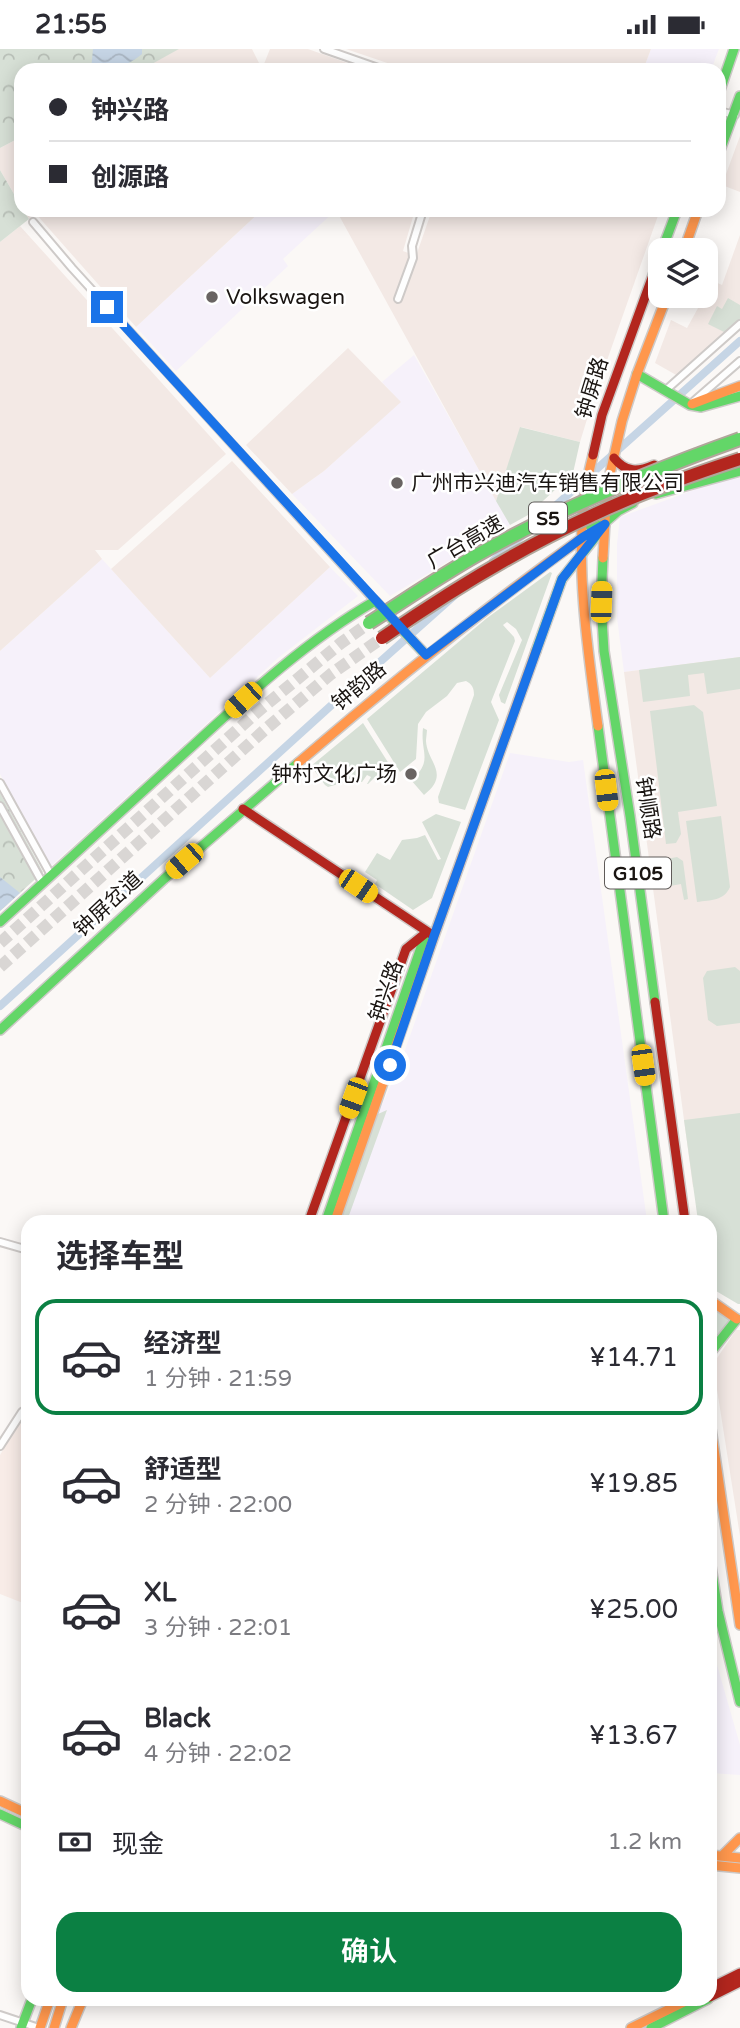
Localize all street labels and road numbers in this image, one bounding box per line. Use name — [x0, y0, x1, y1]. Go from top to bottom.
street label: 钟屏路 — [571, 354, 614, 422]
road number: S5 — [529, 503, 567, 533]
street label: 广台高速 — [423, 511, 508, 574]
street label: 钟韵路 — [327, 657, 391, 716]
street label: 钟顺路 — [630, 775, 665, 841]
road number: G105 — [605, 857, 671, 888]
street label: 钟屏岔道 — [69, 867, 148, 942]
street label: 钟兴路 — [364, 957, 409, 1025]

